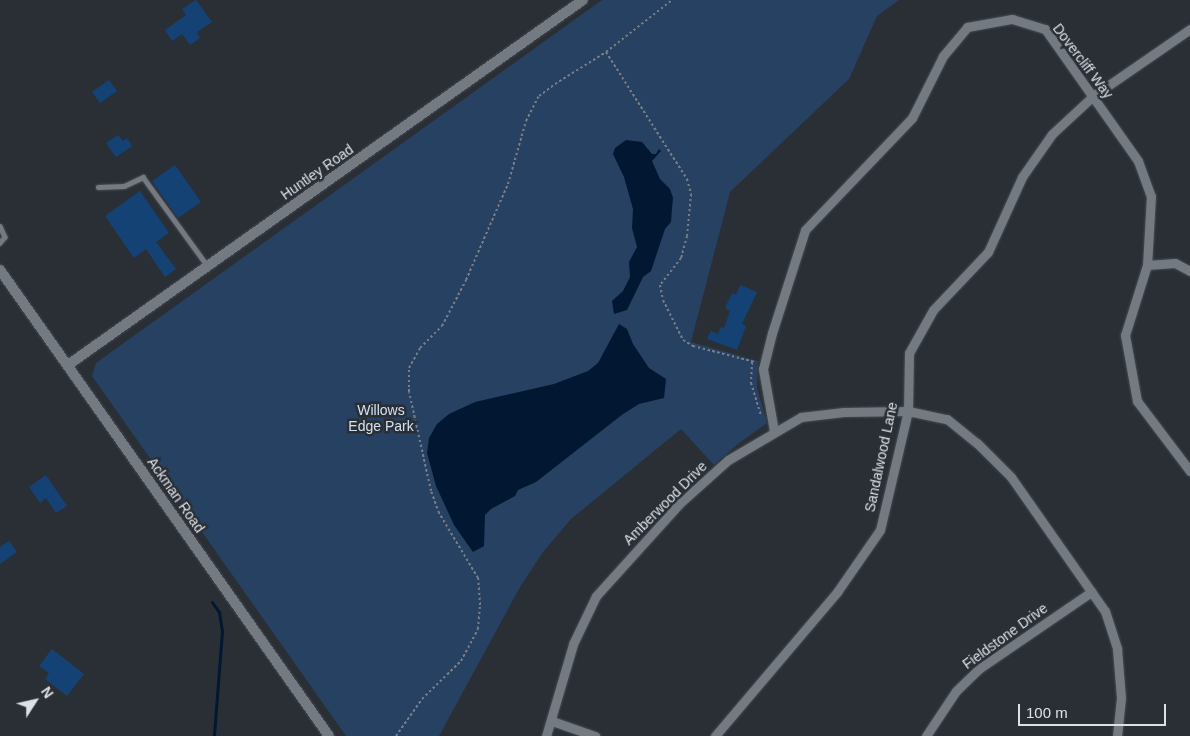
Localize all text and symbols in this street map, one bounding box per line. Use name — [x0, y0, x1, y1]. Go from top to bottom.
street label: Dovercliff Way — [1049, 20, 1117, 102]
street label: Huntley Road — [277, 141, 357, 203]
street label: Sandalwood Lane — [861, 400, 901, 514]
park label: Willows Edge Park — [348, 402, 414, 434]
street label: Ackman Road — [144, 454, 208, 536]
street label: Amberwood Drive — [620, 458, 710, 548]
street label: Fieldstone Drive — [959, 599, 1051, 673]
north arrow — [10, 676, 60, 726]
text: N — [38, 684, 57, 701]
scale bar — [1020, 694, 1168, 726]
text: 100 m — [1026, 704, 1068, 721]

